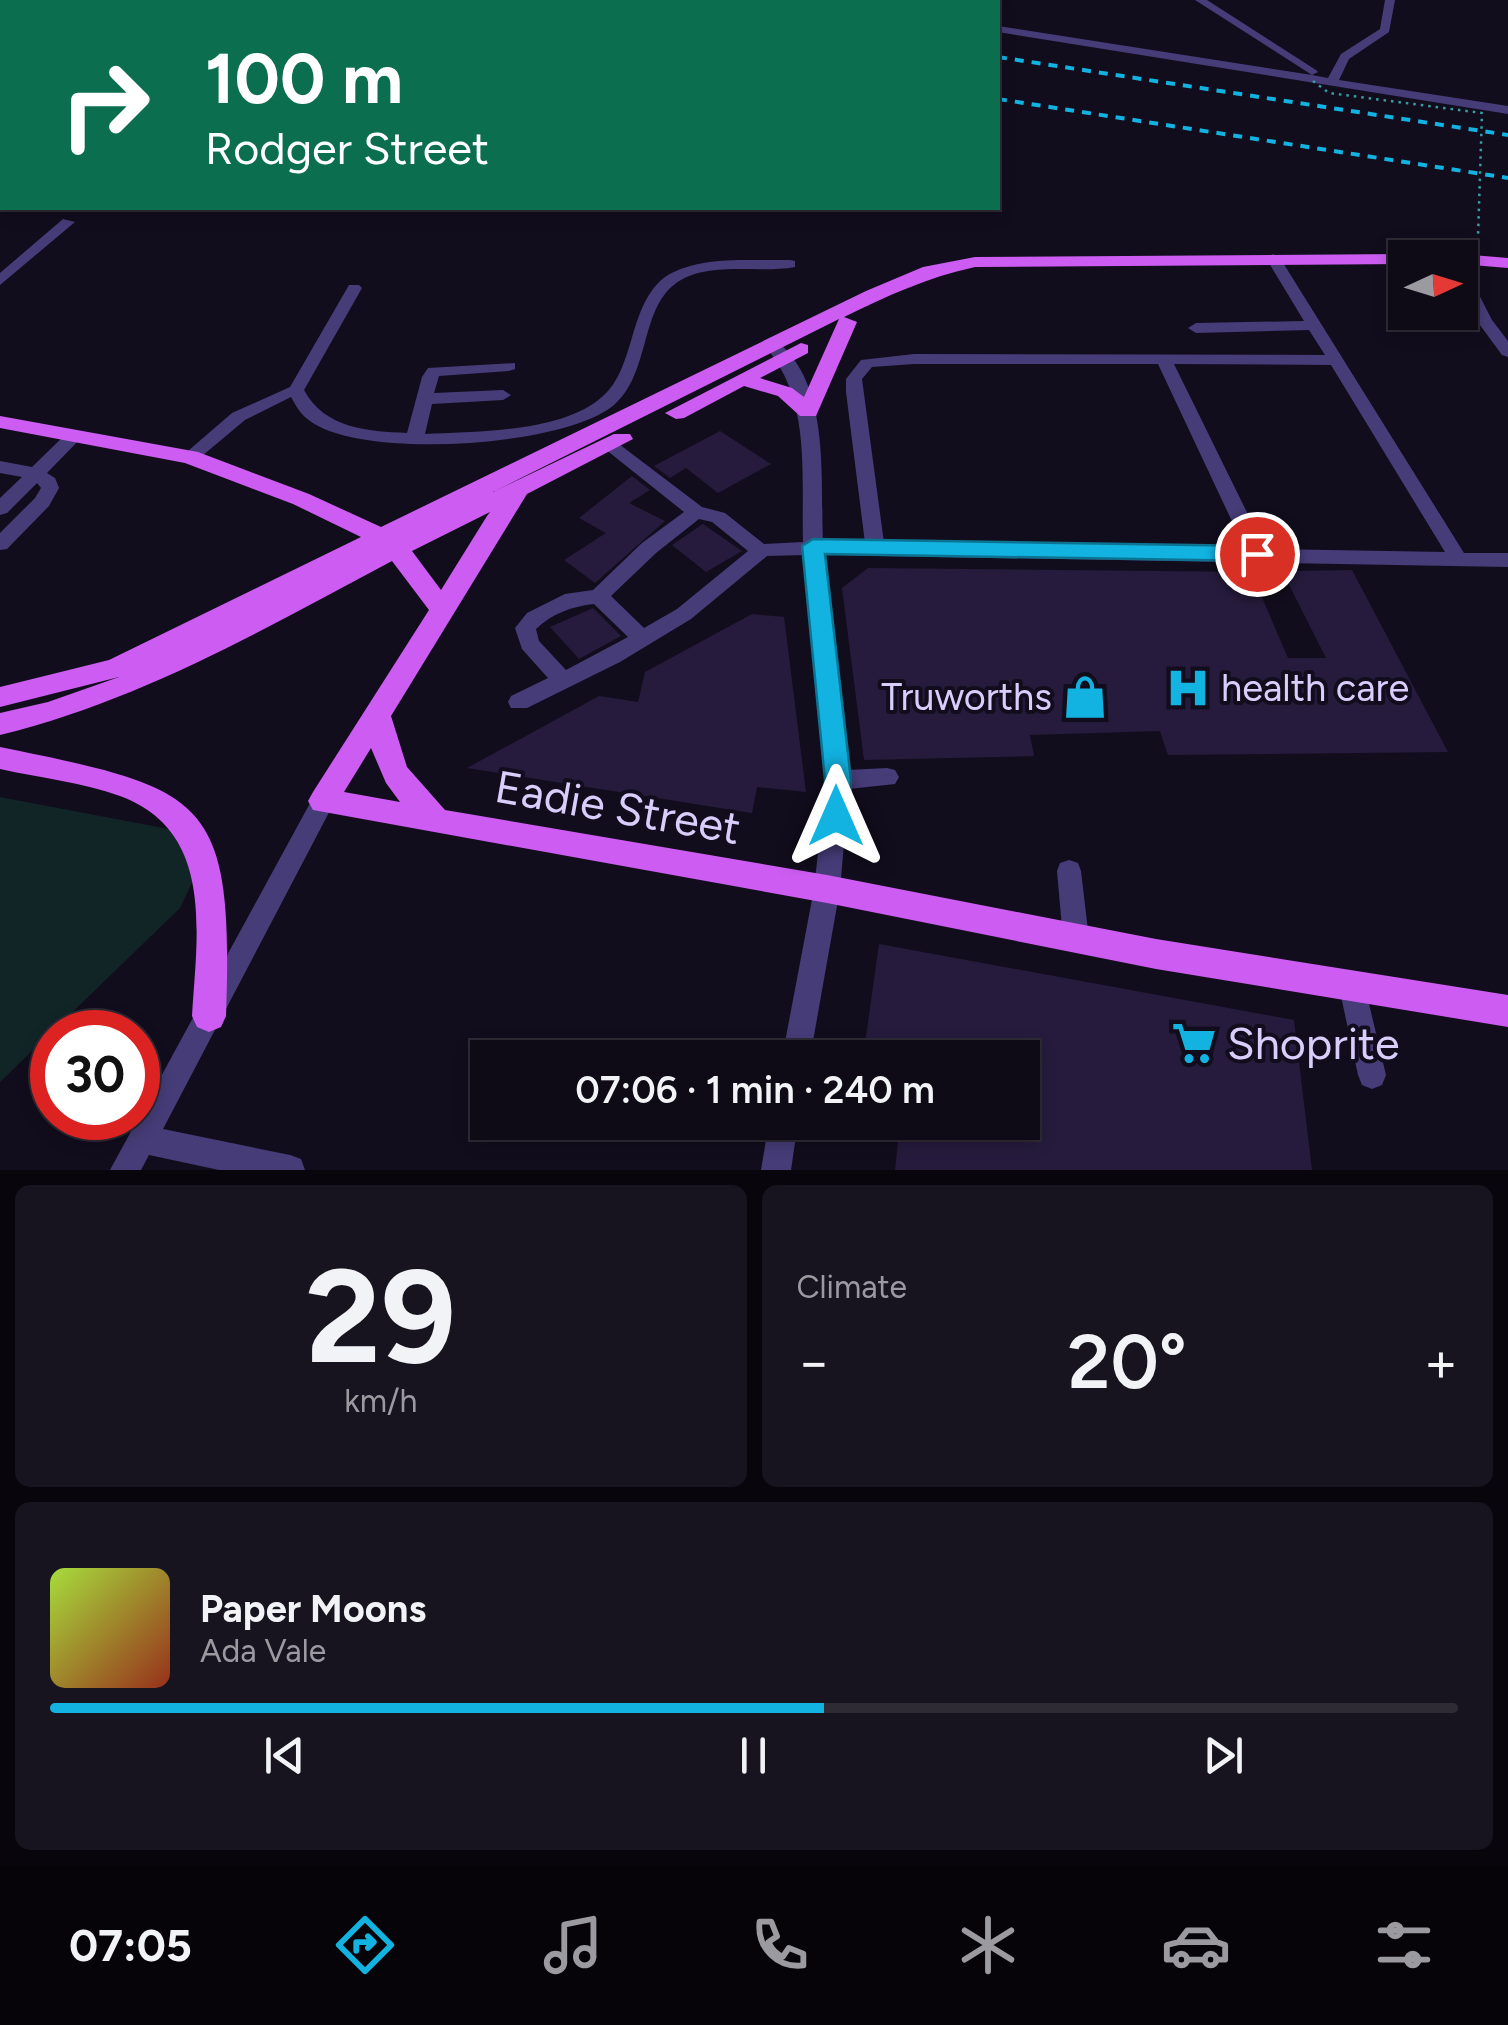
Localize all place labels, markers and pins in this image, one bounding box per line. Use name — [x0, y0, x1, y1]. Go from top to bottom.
pin — [1215, 512, 1300, 597]
hospital icon: health care — [1164, 664, 1212, 712]
place label: health care — [1221, 665, 1409, 711]
shop icon: Truworths — [1061, 673, 1109, 721]
place label: Truworths — [881, 674, 1052, 720]
place label: Shoprite — [1227, 1016, 1400, 1070]
supermarket icon: Shoprite — [1170, 1019, 1218, 1067]

